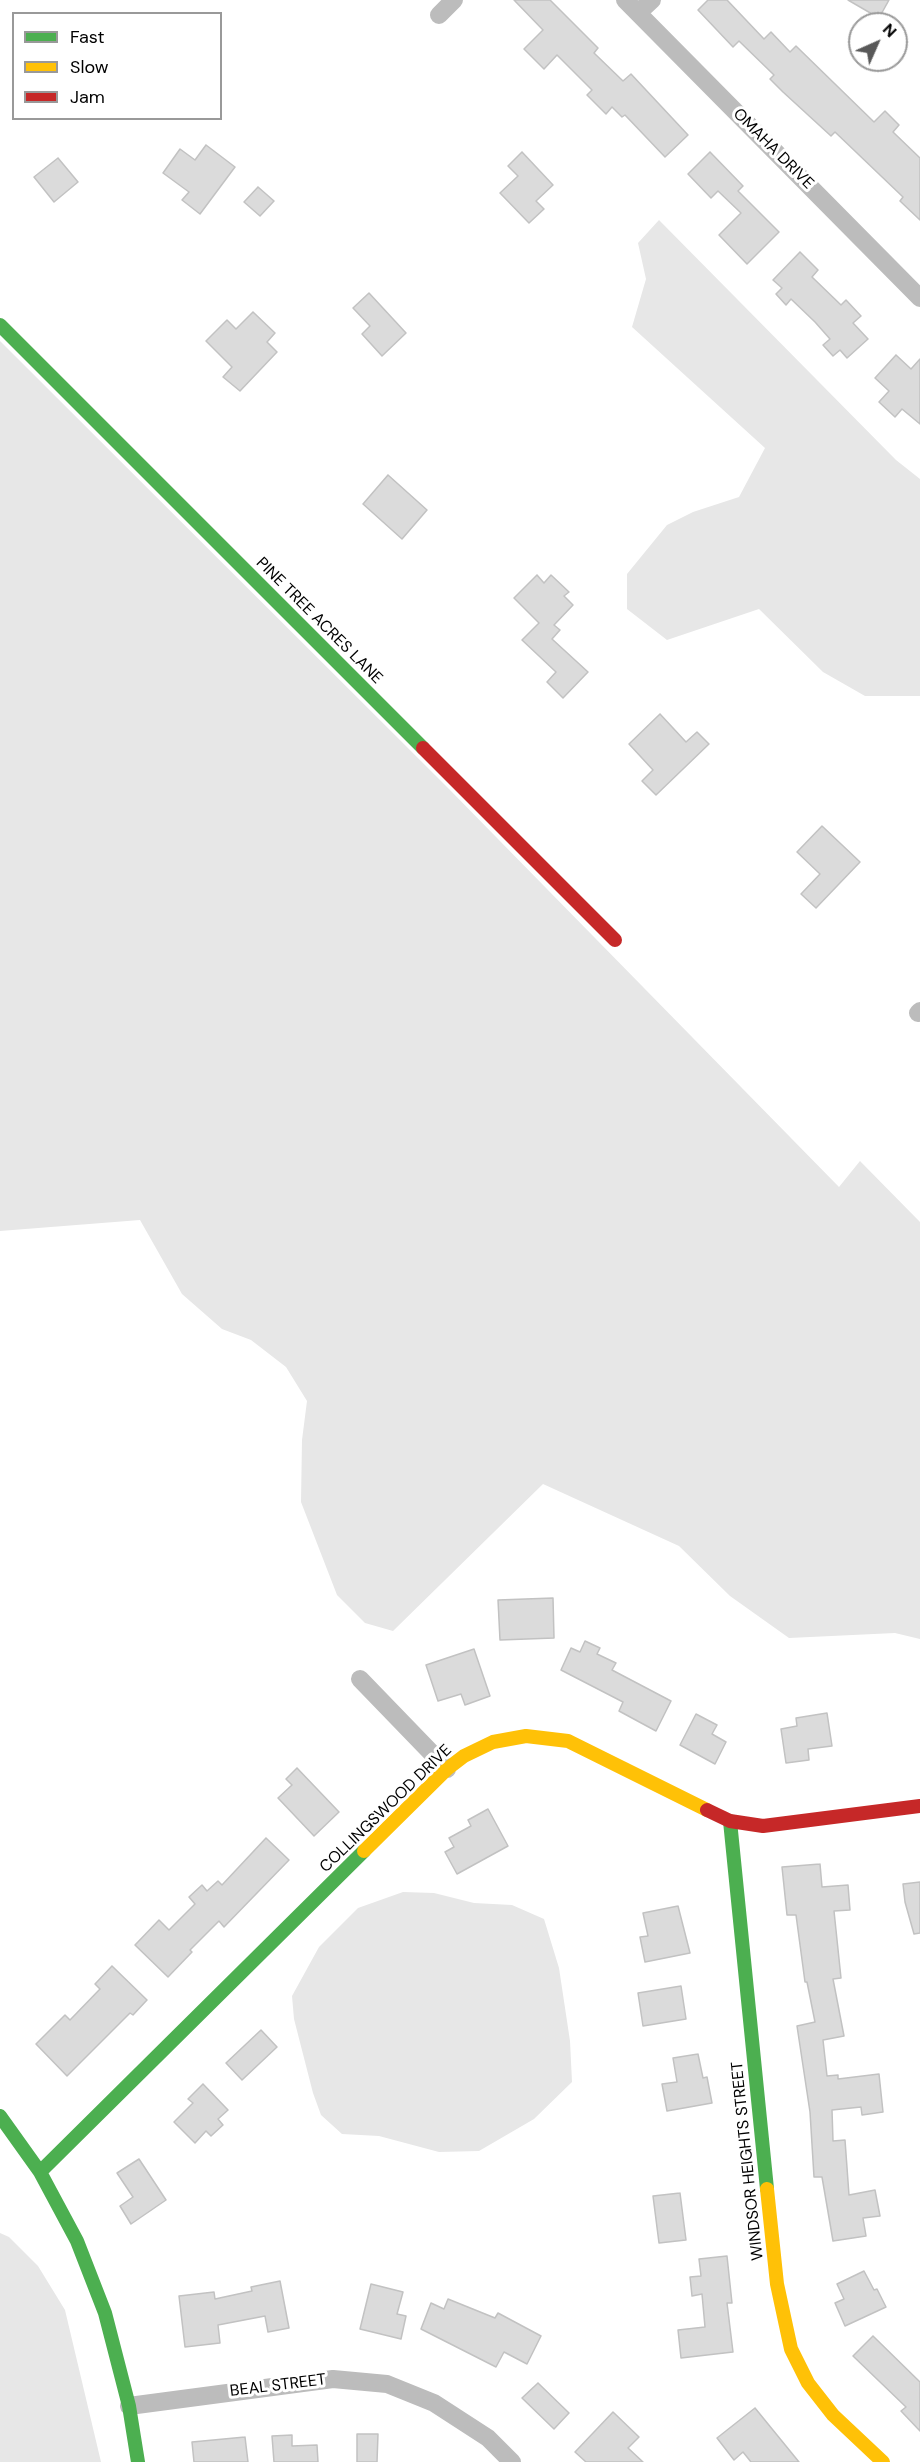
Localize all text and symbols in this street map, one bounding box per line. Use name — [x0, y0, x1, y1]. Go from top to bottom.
legend — [12, 12, 222, 120]
north arrow — [848, 12, 908, 72]
text: N — [878, 19, 901, 42]
text: Fast — [70, 25, 105, 49]
text: Slow — [70, 55, 109, 79]
text: Jam — [70, 85, 105, 109]
street label: OMAHA DRIVE — [729, 105, 817, 193]
street label: PINE TREE ACRES LANE — [252, 554, 386, 688]
street label: COLLINGSWOOD DRIVE — [316, 1741, 456, 1877]
street label: WINDSOR HEIGHTS STREET — [728, 2060, 768, 2262]
street label: BEAL STREET — [229, 2371, 327, 2401]

